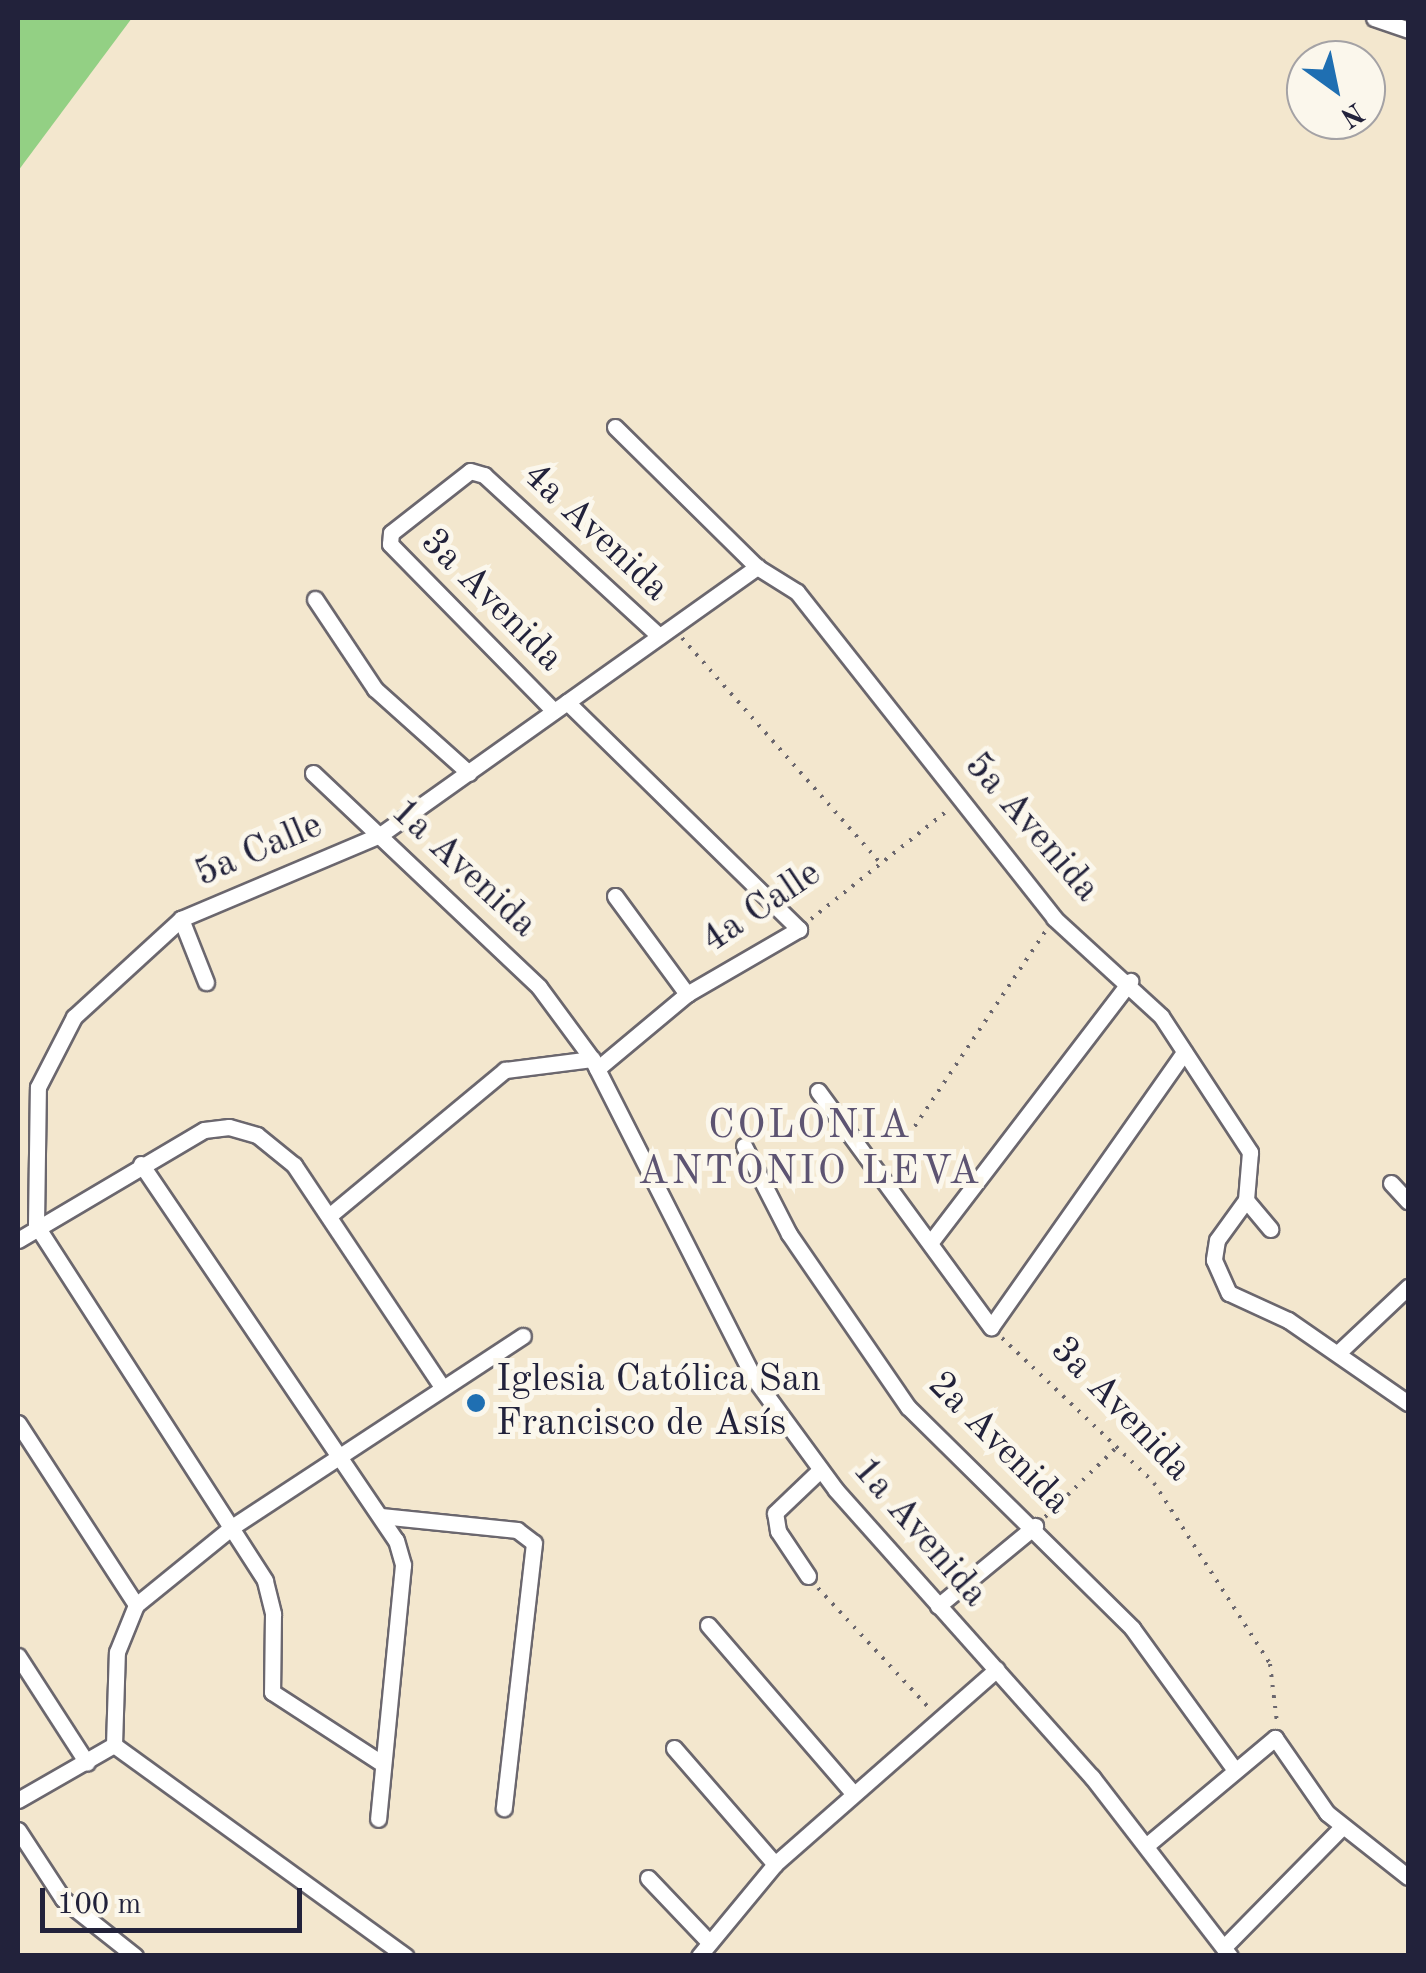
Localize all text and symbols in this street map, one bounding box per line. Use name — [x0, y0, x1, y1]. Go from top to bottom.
north arrow — [1286, 40, 1386, 140]
text: N — [1335, 96, 1368, 131]
street label: 4a Avenida — [512, 454, 678, 612]
street label: 3a Avenida — [410, 520, 572, 682]
street label: 5a Avenida — [954, 744, 1108, 912]
street label: 1a Avenida — [380, 790, 546, 948]
street label: 5a Calle — [189, 804, 329, 898]
street label: 4a Calle — [694, 852, 830, 964]
district label: COLONIA ANTONIO LEVA — [638, 1103, 982, 1197]
street label: 3a Avenida — [1040, 1328, 1200, 1492]
place label: Iglesia Católica San Francisco de Asís — [496, 1358, 821, 1448]
street label: 2a Avenida — [917, 1363, 1079, 1525]
marker: Iglesia Católica San Francisco de Asís — [465, 1392, 487, 1414]
street label: 1a Avenida — [842, 1449, 996, 1617]
scale bar — [45, 1868, 308, 1930]
text: 100 m — [57, 1890, 141, 1920]

